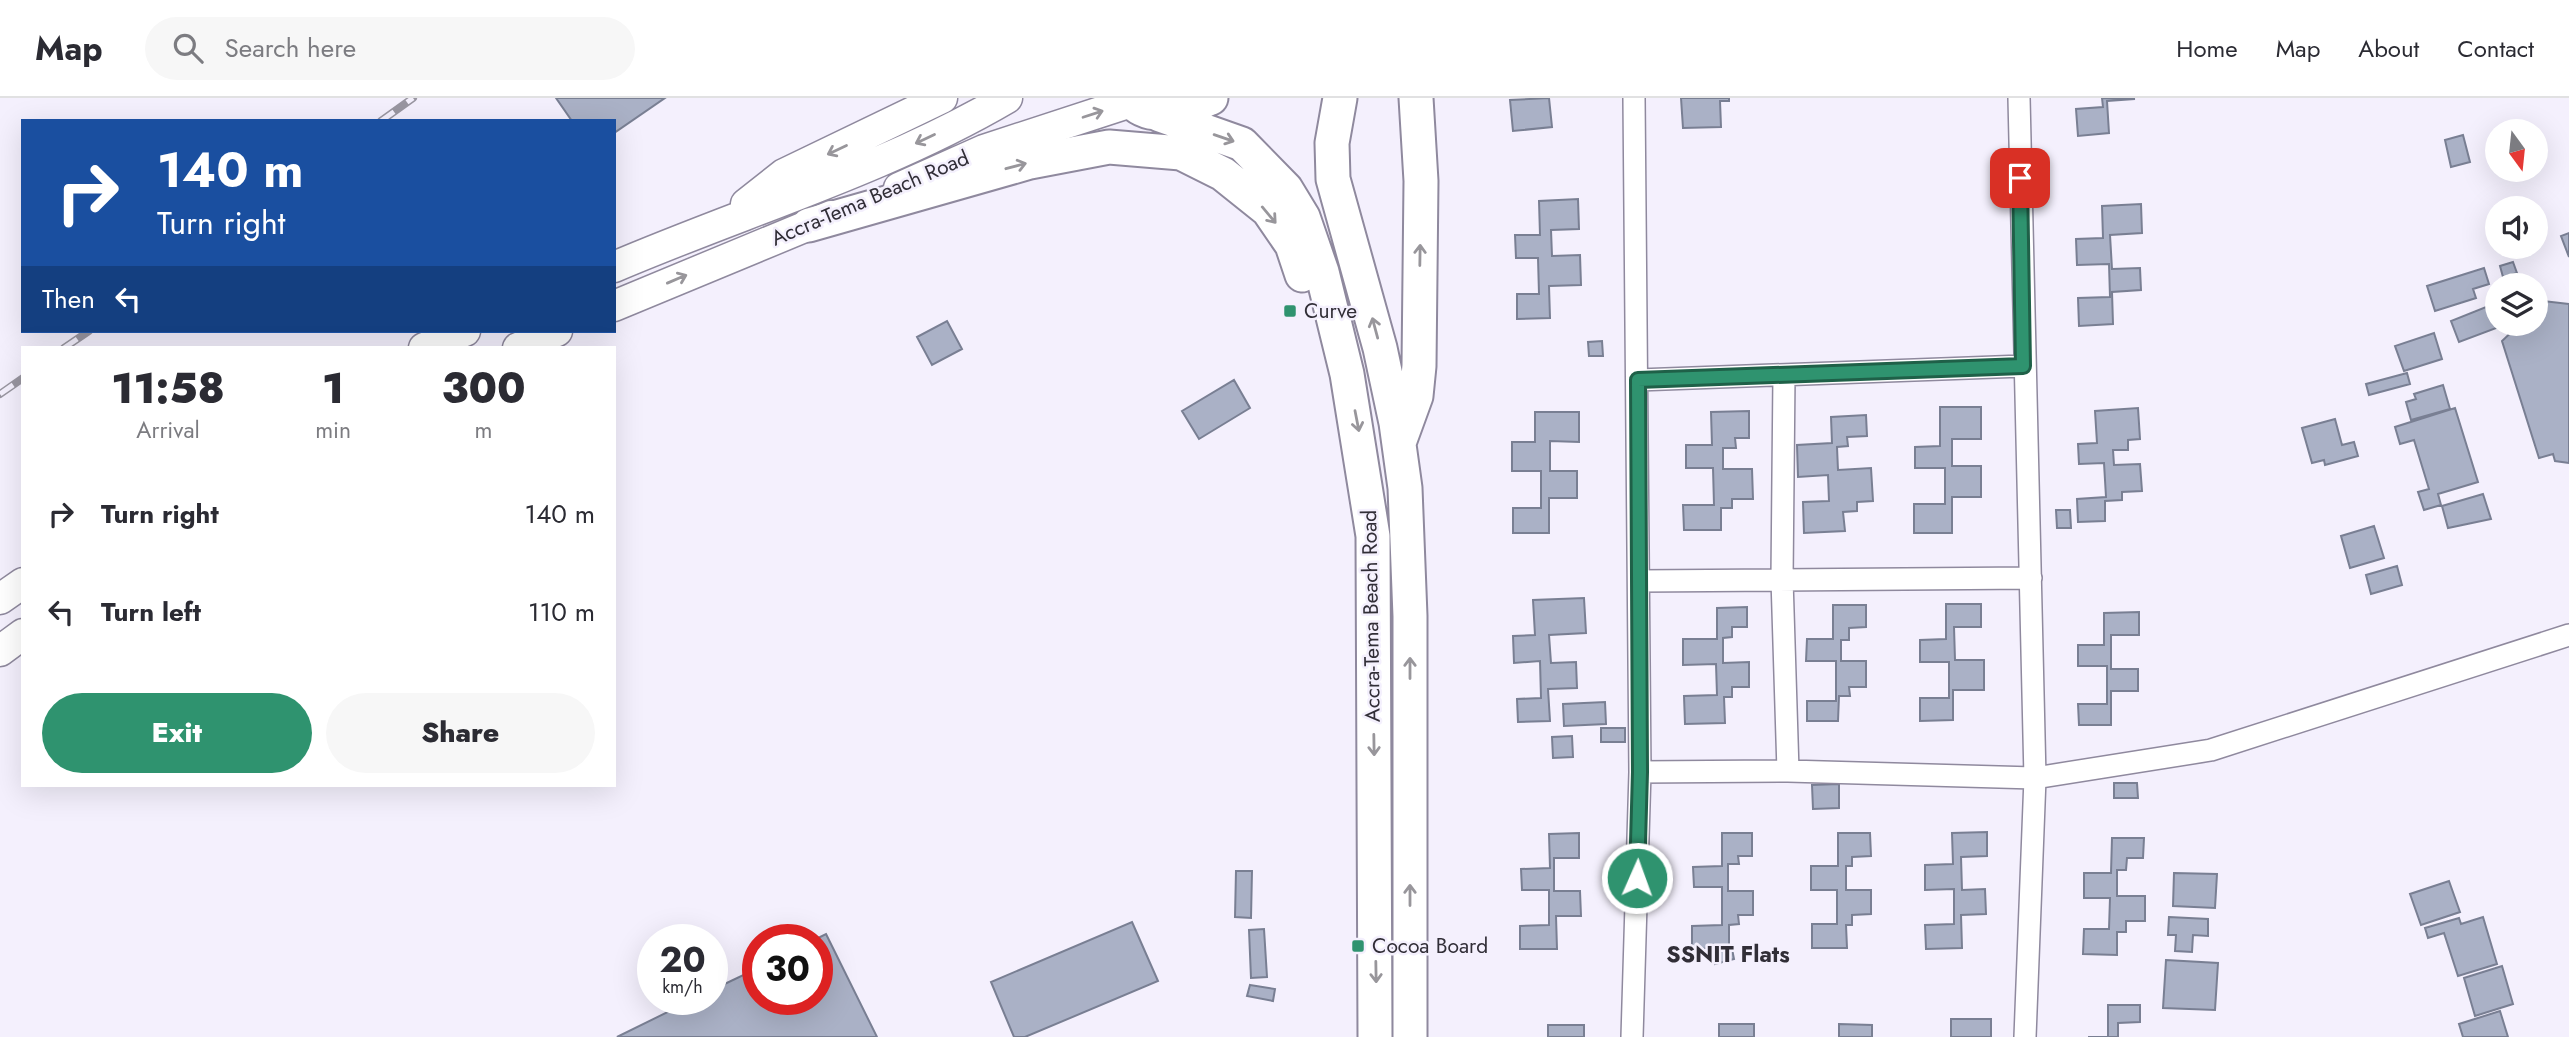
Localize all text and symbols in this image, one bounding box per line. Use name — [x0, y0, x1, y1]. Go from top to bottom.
search box — [145, 17, 635, 80]
text: Map — [35, 25, 103, 72]
icon: search — [169, 29, 207, 67]
text: Search here — [225, 29, 356, 67]
text: Home — [2176, 31, 2238, 66]
text: Map — [2276, 31, 2320, 66]
text: About — [2358, 31, 2419, 66]
text: Contact — [2457, 31, 2534, 66]
one-way arrow — [1082, 107, 1104, 120]
north arrow — [2485, 119, 2548, 182]
map controls — [2485, 119, 2548, 336]
one-way arrow — [1213, 133, 1235, 145]
one-way arrow — [914, 134, 935, 147]
text: 140 m — [157, 135, 303, 205]
street label: Accra-Tema Beach Road — [766, 143, 974, 253]
one-way arrow — [827, 144, 848, 157]
icon: right — [42, 147, 133, 238]
pin — [1990, 148, 2050, 208]
one-way arrow — [1005, 158, 1027, 171]
icon: arrive — [2001, 159, 2039, 197]
button: sound — [2485, 196, 2548, 259]
text: Turn right — [157, 200, 286, 246]
one-way arrow — [1261, 206, 1277, 224]
one-way arrow — [1413, 244, 1427, 267]
one-way arrow — [666, 272, 687, 285]
button: layers — [2485, 273, 2548, 336]
text: Then — [42, 280, 95, 318]
icon: left — [109, 280, 147, 318]
place label: Curve — [1304, 296, 1357, 326]
marker: Curve — [1282, 303, 1298, 319]
one-way arrow — [1368, 317, 1381, 340]
text: 11:58 — [111, 358, 225, 419]
text: 1 — [322, 358, 344, 419]
text: 300 — [441, 358, 526, 419]
one-way arrow — [1351, 409, 1364, 432]
text: Arrival — [136, 413, 200, 447]
text: min — [315, 413, 351, 447]
text: m — [475, 413, 493, 447]
icon: right — [42, 495, 80, 533]
text: Turn right — [101, 495, 219, 533]
text: 140 m — [524, 495, 595, 533]
street label: Accra-Tema Beach Road — [1354, 510, 1388, 722]
icon: left — [42, 593, 80, 631]
text: Turn left — [101, 593, 201, 631]
text: 110 m — [528, 593, 595, 631]
one-way arrow — [1403, 657, 1417, 680]
button: Exit — [42, 693, 312, 773]
button: Share — [326, 693, 595, 773]
one-way arrow — [1367, 733, 1380, 756]
position arrow — [1600, 841, 1674, 915]
one-way arrow — [1403, 884, 1417, 907]
speed limit sign: 30 — [742, 924, 833, 1015]
place label: Cocoa Board — [1372, 931, 1488, 961]
text: 20 — [659, 935, 706, 985]
district label: SSNIT Flats — [1666, 937, 1790, 971]
marker: Cocoa Board — [1350, 938, 1366, 954]
one-way arrow — [1369, 961, 1383, 984]
text: km/h — [662, 974, 703, 1000]

